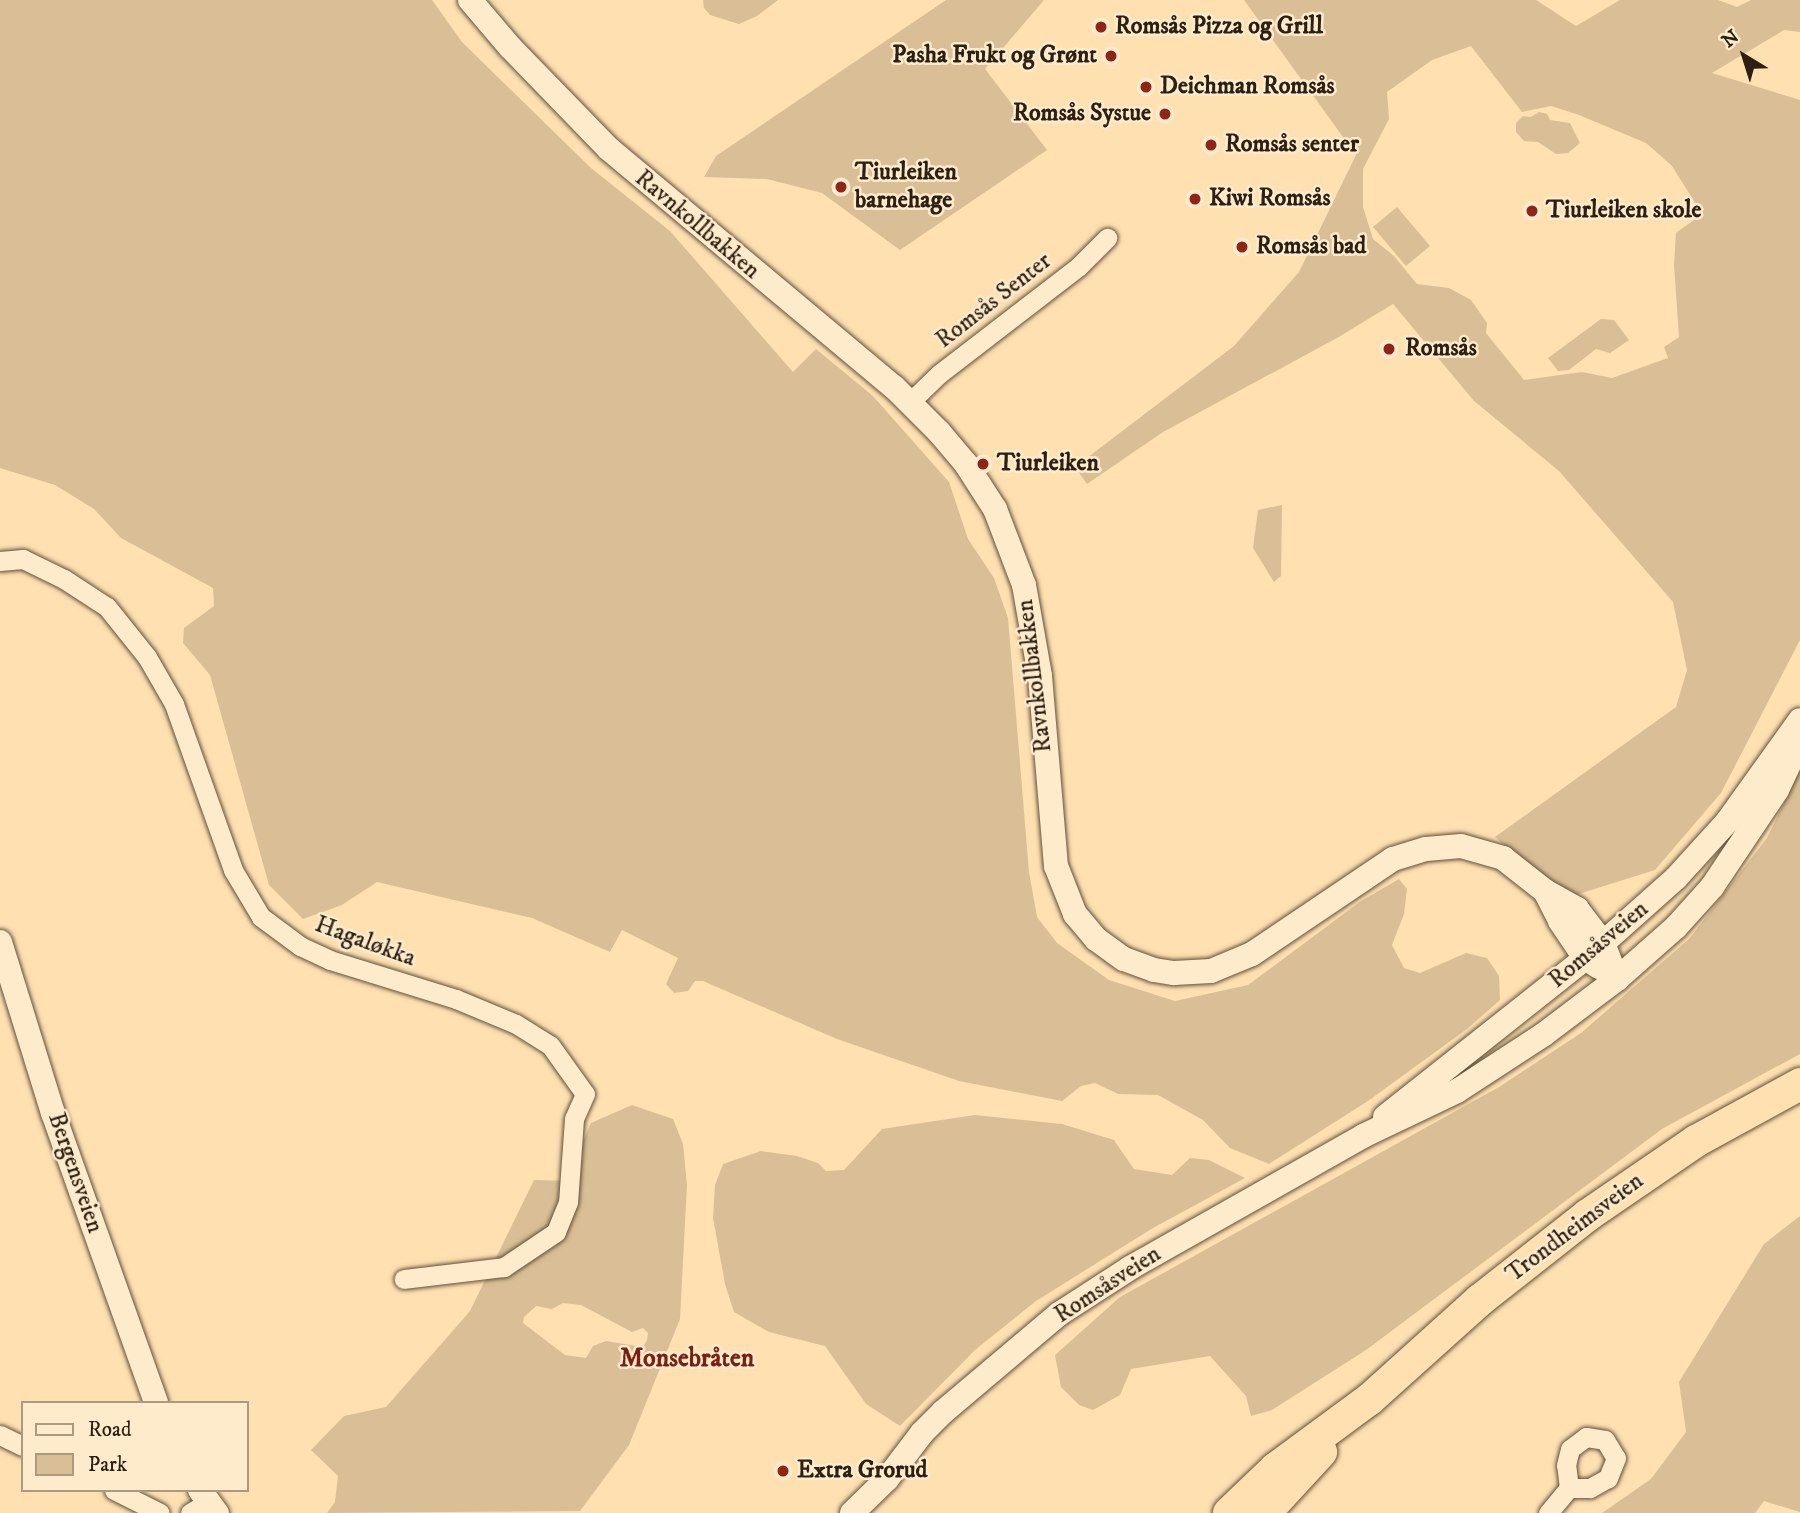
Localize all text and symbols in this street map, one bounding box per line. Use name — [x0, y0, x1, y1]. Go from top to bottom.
place label: Romsås Pizza og Grill — [1115, 13, 1323, 41]
marker: Romsås Pizza og Grill — [1093, 19, 1109, 35]
north arrow — [1709, 21, 1779, 91]
text: N — [1718, 25, 1744, 53]
place label: Pasha Frukt og Grønt — [892, 42, 1097, 70]
marker: Pasha Frukt og Grønt — [1103, 48, 1119, 64]
place label: Deichman Romsås — [1160, 73, 1335, 101]
marker: Deichman Romsås — [1138, 79, 1154, 95]
place label: Romsås Systue — [1013, 100, 1151, 128]
marker: Romsås Systue — [1157, 106, 1173, 122]
place label: Romsås senter — [1225, 131, 1359, 159]
marker: Romsås senter — [1203, 137, 1219, 153]
place label: Tiurleiken barnehage — [855, 159, 957, 215]
street label: Ravnkollbakken — [629, 164, 765, 286]
marker: Tiurleiken barnehage — [833, 179, 849, 195]
place label: Kiwi Romsås — [1209, 185, 1330, 213]
marker: Kiwi Romsås — [1187, 191, 1203, 207]
place label: Tiurleiken skole — [1546, 197, 1701, 225]
marker: Tiurleiken skole — [1524, 203, 1540, 219]
place label: Romsås bad — [1256, 233, 1366, 261]
marker: Romsås bad — [1234, 239, 1250, 255]
street label: Romsås Senter — [931, 247, 1057, 355]
place label: Romsås — [1405, 335, 1477, 363]
marker: Romsås — [1379, 339, 1399, 359]
place label: Tiurleiken — [997, 450, 1099, 478]
marker: Tiurleiken — [975, 456, 991, 472]
street label: Ravnkollbakken — [1011, 598, 1059, 754]
street label: Romsåsveien — [1543, 895, 1655, 995]
street label: Hagaløkka — [311, 911, 419, 973]
street label: Bergensveien — [41, 1109, 109, 1237]
street label: Trondheimsveien — [1501, 1167, 1649, 1289]
street label: Romsåsveien — [1049, 1240, 1167, 1330]
district label: Monsebråten — [620, 1343, 754, 1375]
legend — [21, 1401, 248, 1492]
text: Road — [88, 1417, 132, 1443]
text: Park — [88, 1452, 127, 1478]
place label: Extra Grorud — [797, 1457, 928, 1485]
marker: Extra Grorud — [775, 1463, 791, 1479]

